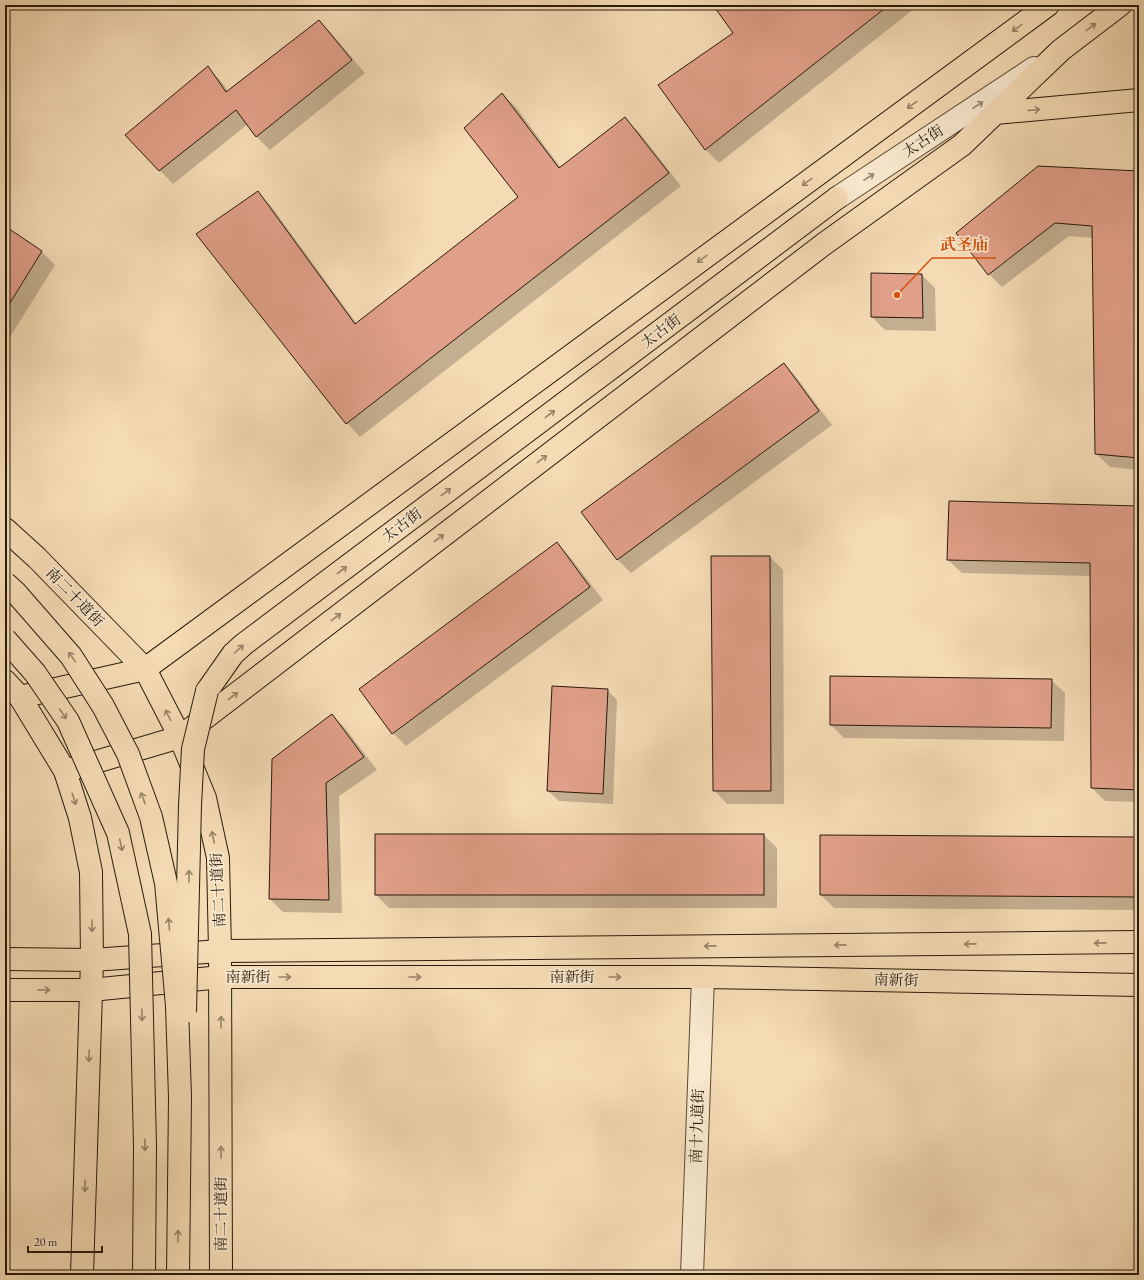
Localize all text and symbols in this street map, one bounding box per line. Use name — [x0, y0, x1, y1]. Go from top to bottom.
one-way arrow — [1085, 23, 1096, 32]
one-way arrow — [1011, 24, 1022, 32]
one-way arrow — [906, 101, 917, 109]
one-way arrow — [972, 101, 983, 109]
one-way arrow — [1027, 106, 1040, 113]
street label: 太古街 — [899, 120, 947, 161]
one-way arrow — [864, 172, 875, 181]
one-way arrow — [802, 178, 813, 186]
callout: 武圣庙 — [932, 230, 996, 258]
text: 武圣庙 — [940, 234, 988, 255]
one-way arrow — [697, 255, 708, 263]
street label: 太古街 — [637, 309, 684, 352]
one-way arrow — [544, 410, 555, 418]
one-way arrow — [537, 455, 548, 463]
one-way arrow — [440, 488, 451, 496]
street label: 太古街 — [378, 503, 425, 546]
one-way arrow — [434, 534, 445, 542]
street label: 南二十道街 — [42, 563, 108, 630]
one-way arrow — [337, 566, 348, 574]
one-way arrow — [330, 613, 341, 621]
one-way arrow — [233, 645, 243, 654]
one-way arrow — [68, 652, 76, 663]
one-way arrow — [227, 692, 238, 700]
one-way arrow — [59, 708, 67, 719]
one-way arrow — [164, 709, 172, 721]
one-way arrow — [71, 792, 78, 805]
one-way arrow — [139, 792, 147, 804]
one-way arrow — [209, 830, 217, 843]
one-way arrow — [117, 838, 125, 851]
street label: 南二十道街 — [206, 852, 229, 928]
one-way arrow — [185, 870, 192, 883]
one-way arrow — [166, 918, 173, 931]
one-way arrow — [88, 919, 96, 932]
one-way arrow — [1094, 939, 1107, 947]
one-way arrow — [964, 940, 977, 948]
one-way arrow — [834, 941, 847, 949]
one-way arrow — [704, 942, 717, 950]
street label: 南新街 — [225, 967, 271, 986]
street label: 南新街 — [549, 967, 595, 986]
street label: 南新街 — [873, 970, 919, 989]
one-way arrow — [278, 973, 291, 981]
one-way arrow — [408, 973, 421, 981]
one-way arrow — [608, 973, 621, 981]
one-way arrow — [37, 986, 50, 994]
one-way arrow — [139, 1008, 146, 1021]
one-way arrow — [217, 1016, 225, 1029]
one-way arrow — [85, 1049, 93, 1062]
street label: 南十九道街 — [686, 1088, 707, 1164]
one-way arrow — [141, 1138, 149, 1151]
one-way arrow — [217, 1146, 225, 1159]
street label: 南二十道街 — [211, 1176, 230, 1252]
one-way arrow — [81, 1179, 89, 1192]
scale bar — [28, 1228, 102, 1254]
one-way arrow — [174, 1230, 182, 1243]
text: 20 m — [34, 1234, 58, 1250]

